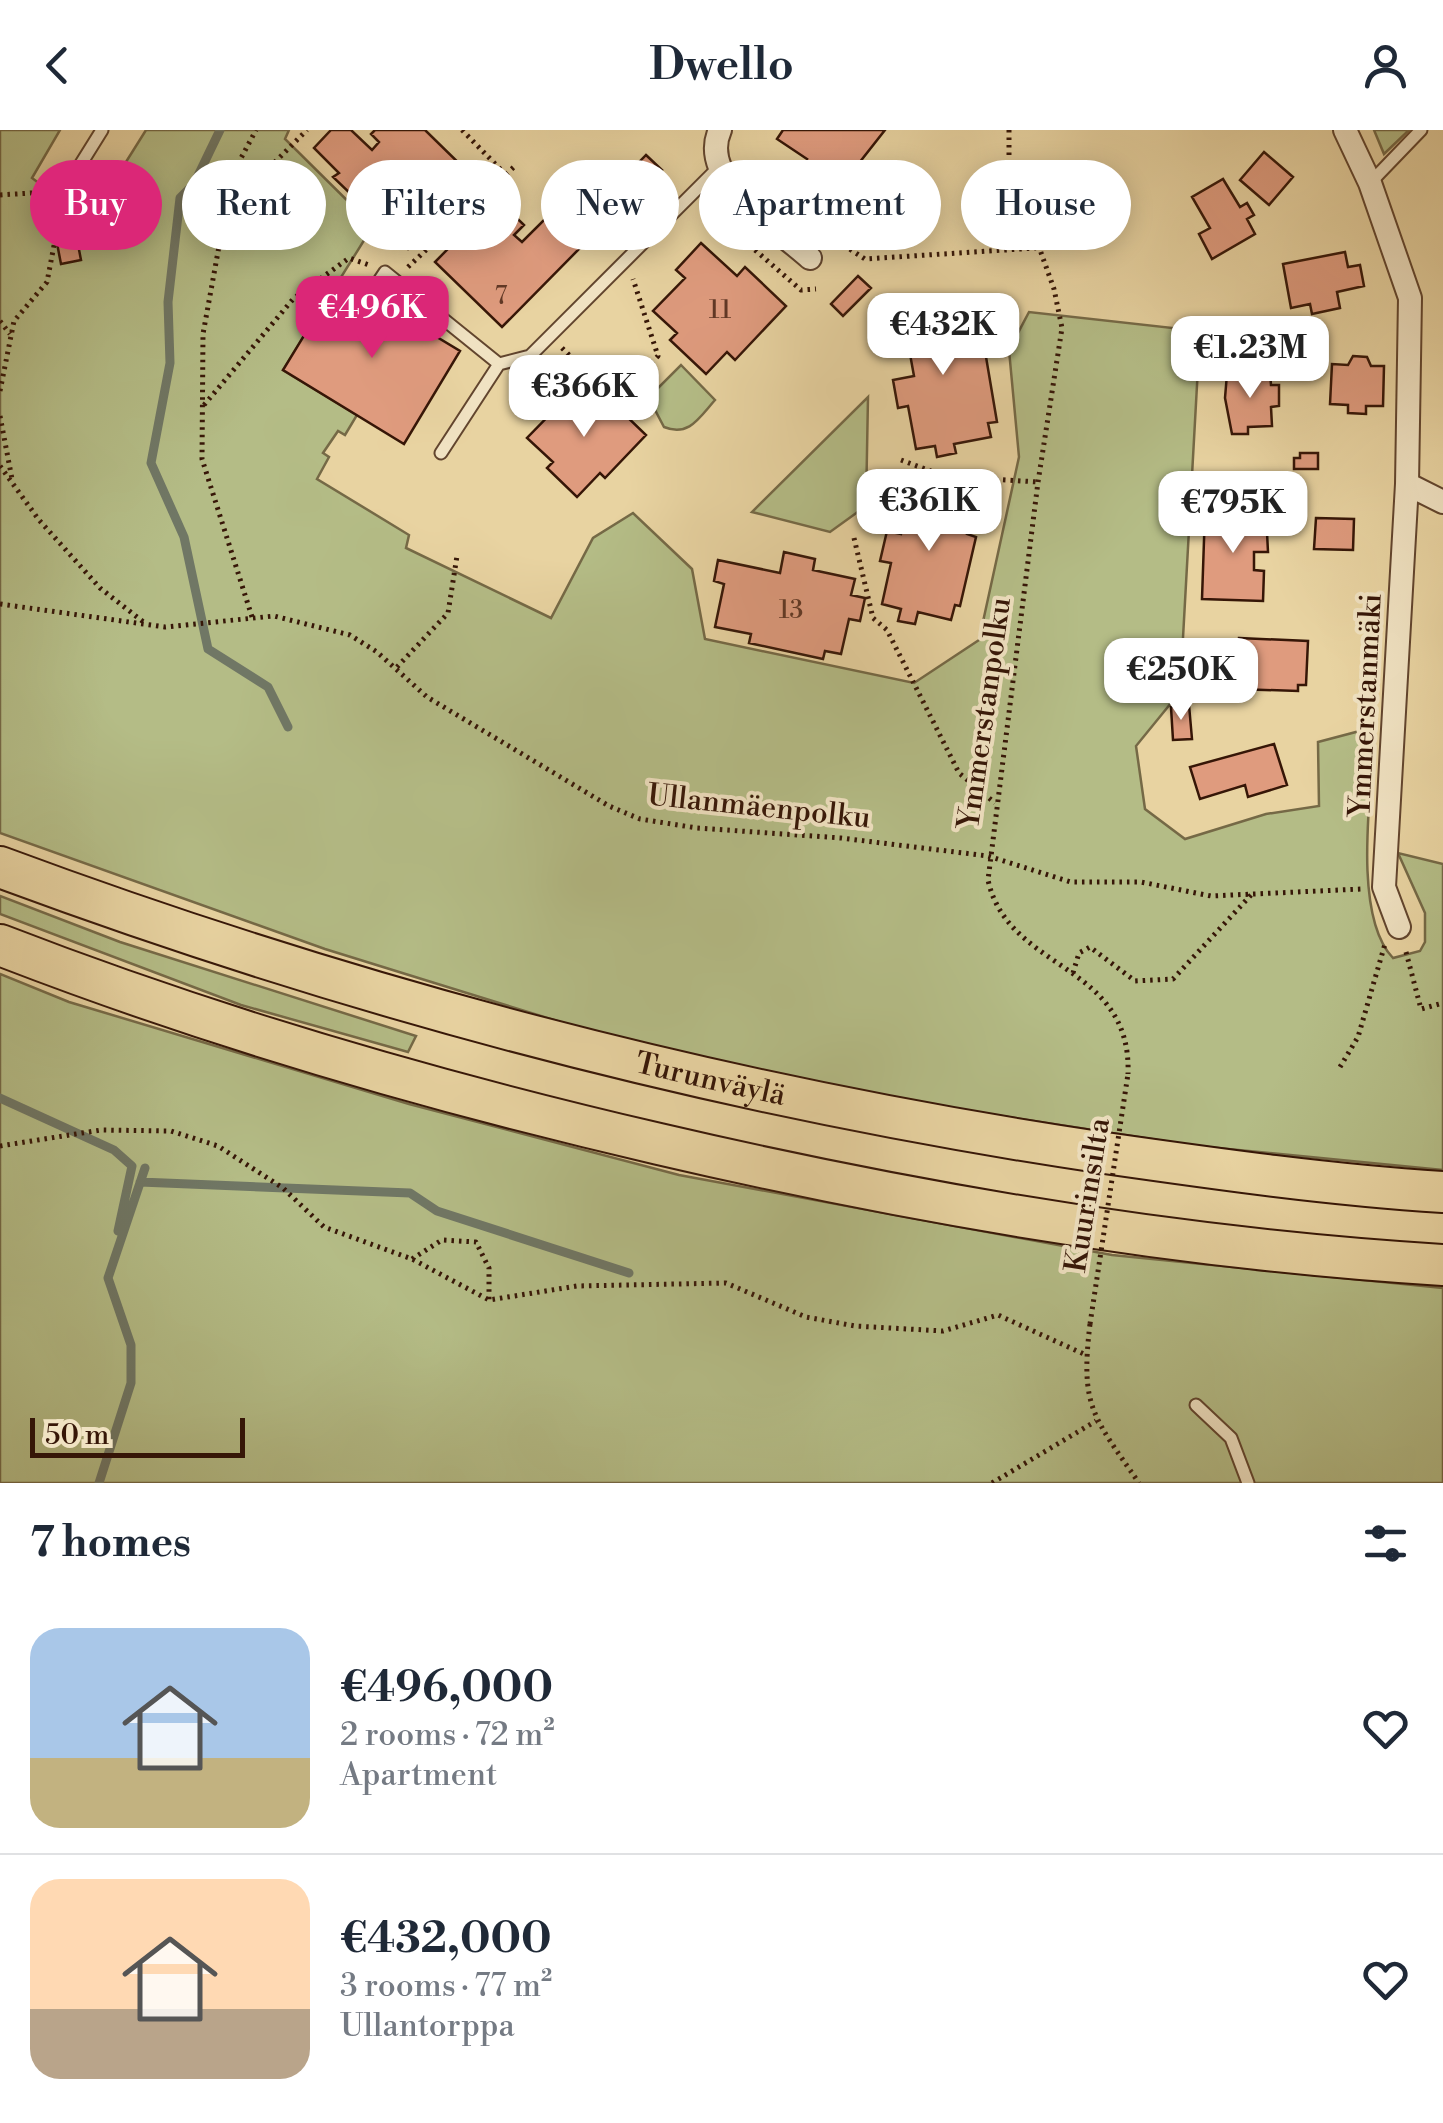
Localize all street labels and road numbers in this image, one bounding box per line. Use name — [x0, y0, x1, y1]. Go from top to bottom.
street label: Ymmerstanmäki — [1341, 592, 1391, 820]
street label: Ymmerstanpolku — [950, 595, 1020, 833]
street label: Ullanmäenpolku — [645, 776, 872, 838]
street label: Turunväylä — [631, 1044, 790, 1115]
street label: Kuurinsilta — [1057, 1114, 1119, 1275]

